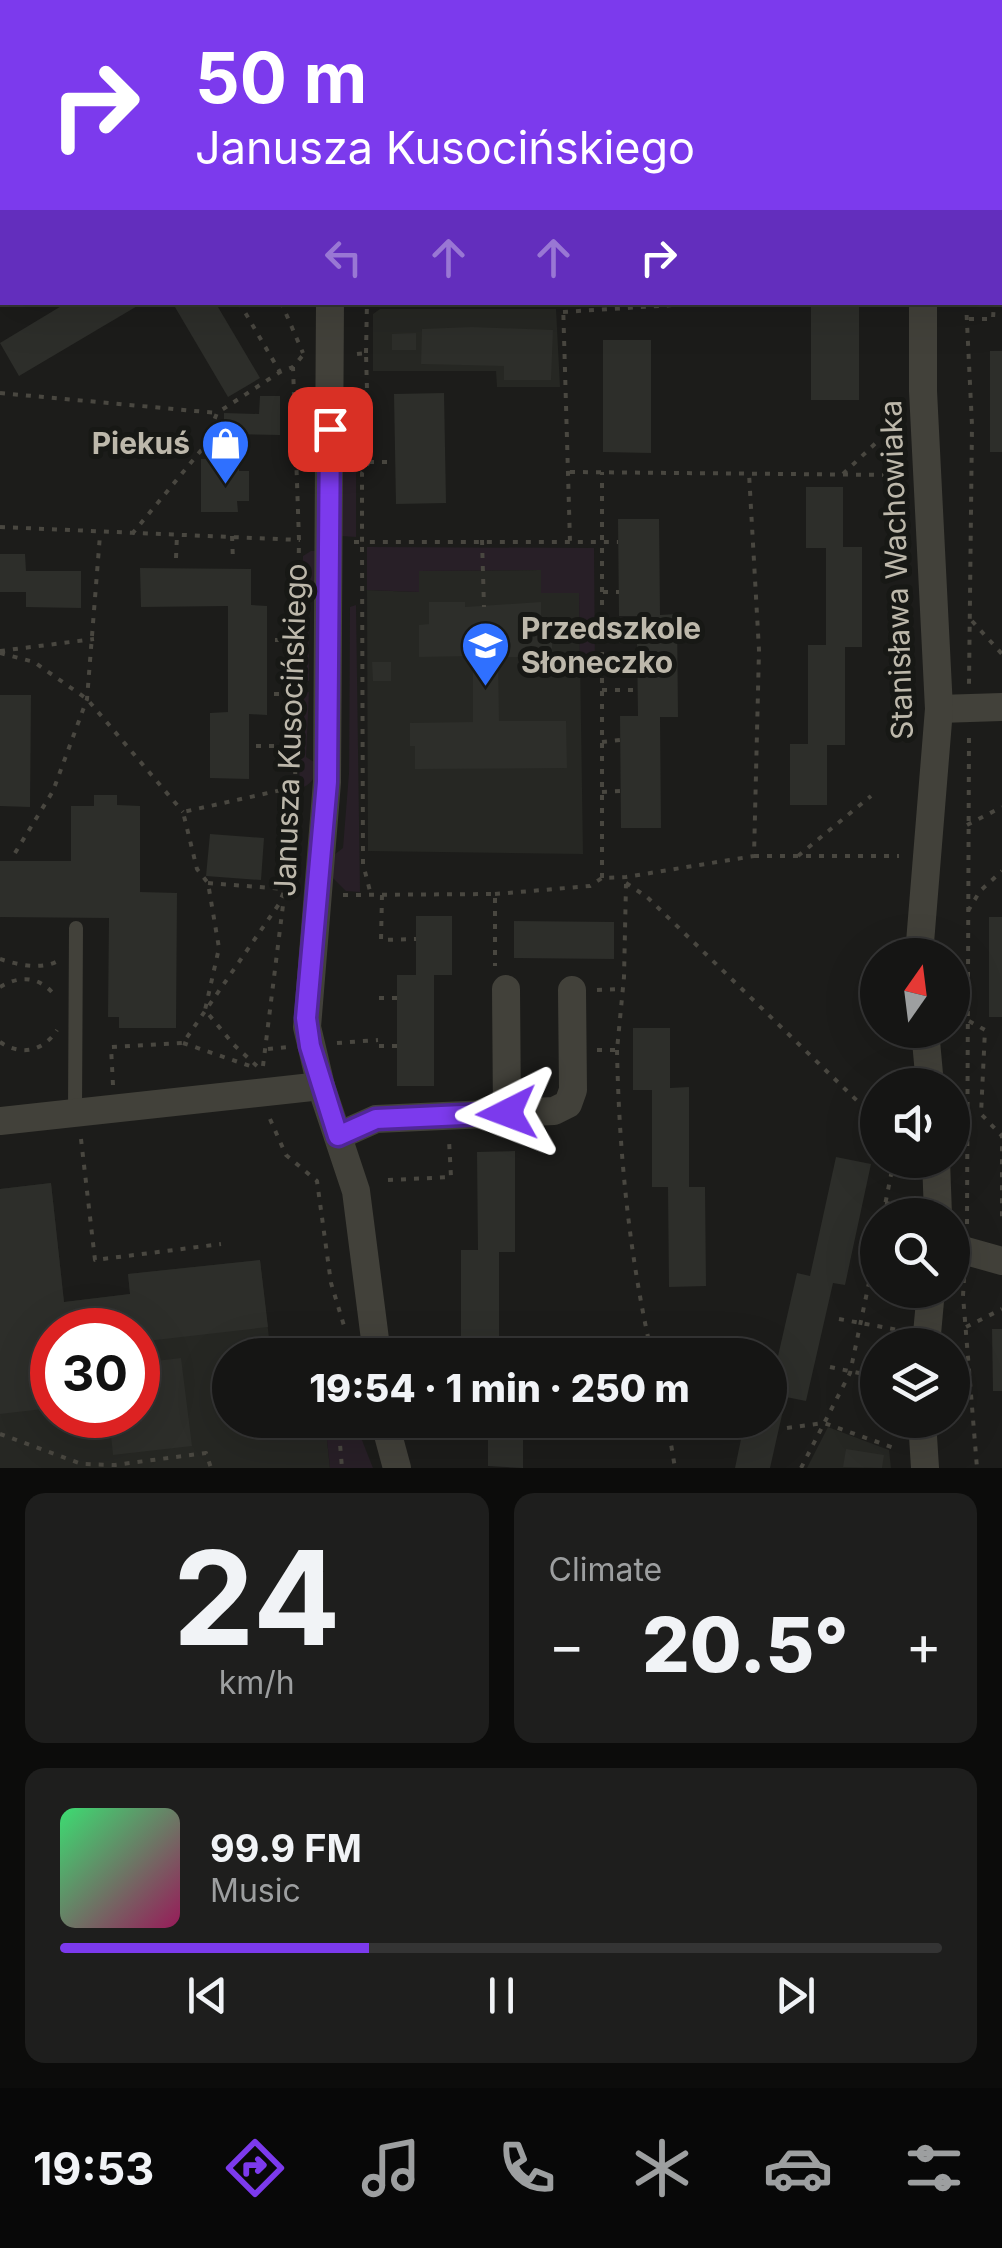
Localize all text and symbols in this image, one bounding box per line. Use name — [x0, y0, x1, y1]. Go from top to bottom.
text: 50 m — [195, 35, 367, 120]
icon: right — [30, 40, 160, 170]
text: Janusza Kusocińskiego — [195, 120, 695, 175]
icon: left — [316, 230, 371, 285]
icon: ahead — [421, 230, 476, 285]
icon: ahead — [526, 230, 581, 285]
icon: right — [631, 230, 686, 285]
pin — [288, 387, 373, 472]
street label: Stanisława Wachowiaka — [872, 400, 920, 741]
icon: arrive — [303, 402, 358, 457]
shop icon: Piekuś — [199, 418, 251, 486]
place label: Piekuś — [92, 425, 190, 461]
street label: Janusza Kusocińskiego — [266, 563, 314, 897]
place label: Przedszkole Słoneczko — [521, 610, 701, 680]
school or university icon: Przedszkole Słoneczko — [460, 620, 512, 688]
north arrow — [860, 938, 970, 1048]
map controls — [860, 938, 970, 1438]
position arrow — [455, 1061, 559, 1165]
button: sound — [860, 1068, 970, 1178]
button: search — [860, 1198, 970, 1308]
speed limit sign: 30 — [30, 1308, 160, 1438]
button: layers — [860, 1328, 970, 1438]
text: 19:54 · 1 min · 250 m — [309, 1365, 690, 1411]
text: 24 — [173, 1519, 341, 1676]
text: Climate — [549, 1550, 662, 1589]
text: 20.5° — [642, 1599, 849, 1690]
text: − — [549, 1612, 585, 1678]
text: + — [906, 1612, 942, 1678]
text: km/h — [219, 1663, 295, 1702]
text: 99.9 FM — [210, 1825, 362, 1871]
text: Music — [210, 1871, 301, 1910]
icon: previous — [180, 1968, 235, 2023]
icon: pause — [474, 1968, 529, 2023]
icon: next — [768, 1968, 823, 2023]
icon: directions — [220, 2133, 290, 2203]
icon: music — [356, 2133, 426, 2203]
icon: phone — [492, 2133, 562, 2203]
icon: climate — [627, 2133, 697, 2203]
icon: car — [763, 2133, 833, 2203]
icon: filters — [899, 2133, 969, 2203]
text: 19:53 — [33, 2141, 154, 2196]

